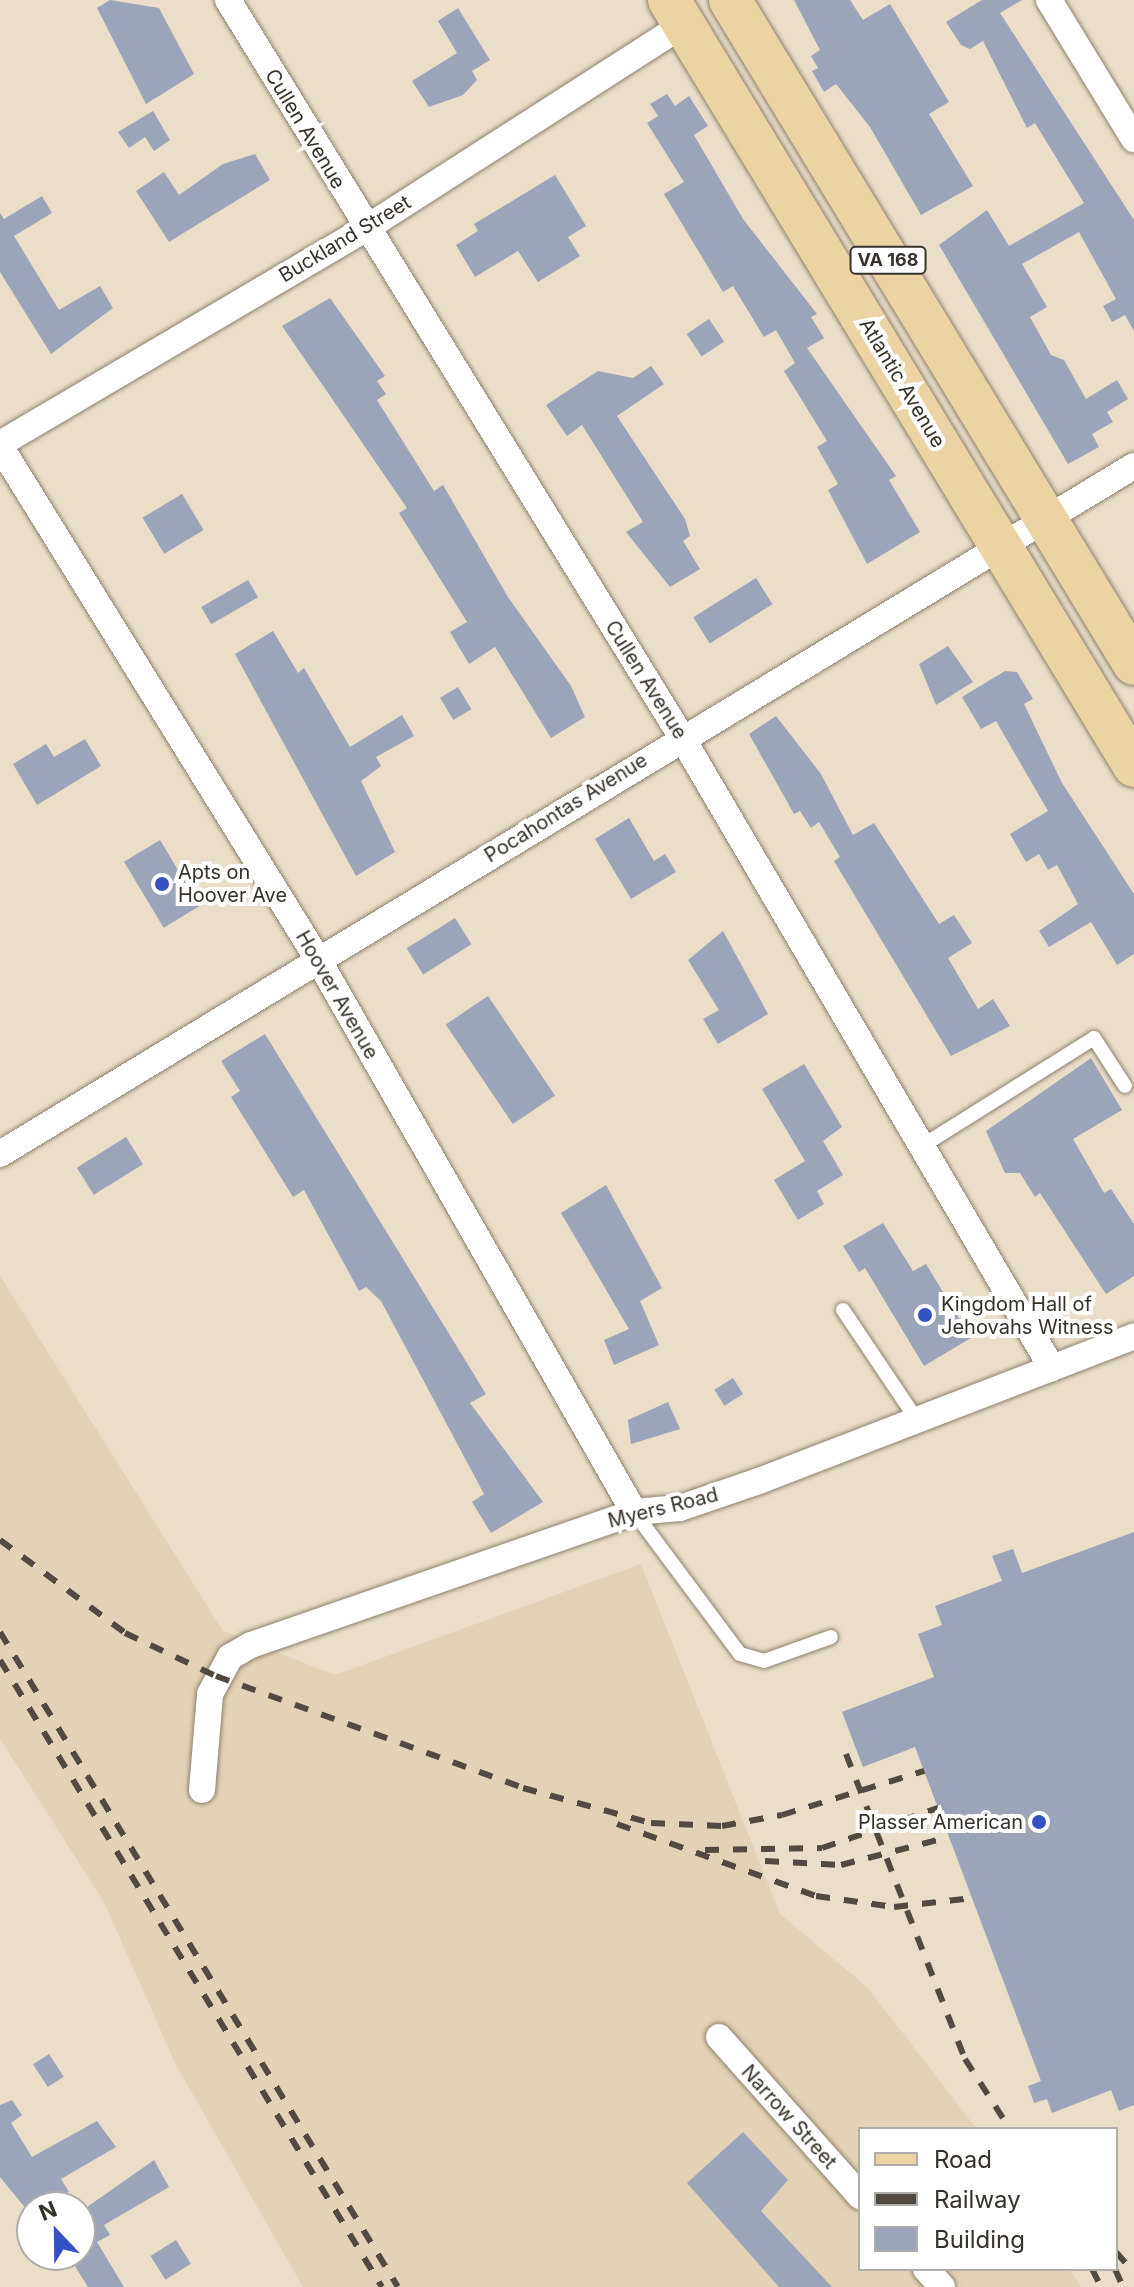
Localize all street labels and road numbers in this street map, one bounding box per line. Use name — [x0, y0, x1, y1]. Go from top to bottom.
street label: Cullen Avenue — [260, 65, 350, 193]
street label: Buckland Street — [275, 190, 415, 288]
road number: VA 168 — [848, 246, 928, 274]
street label: Atlantic Avenue — [854, 314, 950, 452]
street label: Cullen Avenue — [600, 616, 692, 744]
street label: Pocahontas Avenue — [480, 748, 652, 868]
street label: Hoover Avenue — [291, 926, 383, 1064]
street label: Myers Road — [605, 1483, 721, 1533]
street label: Narrow Street — [736, 2060, 842, 2174]

